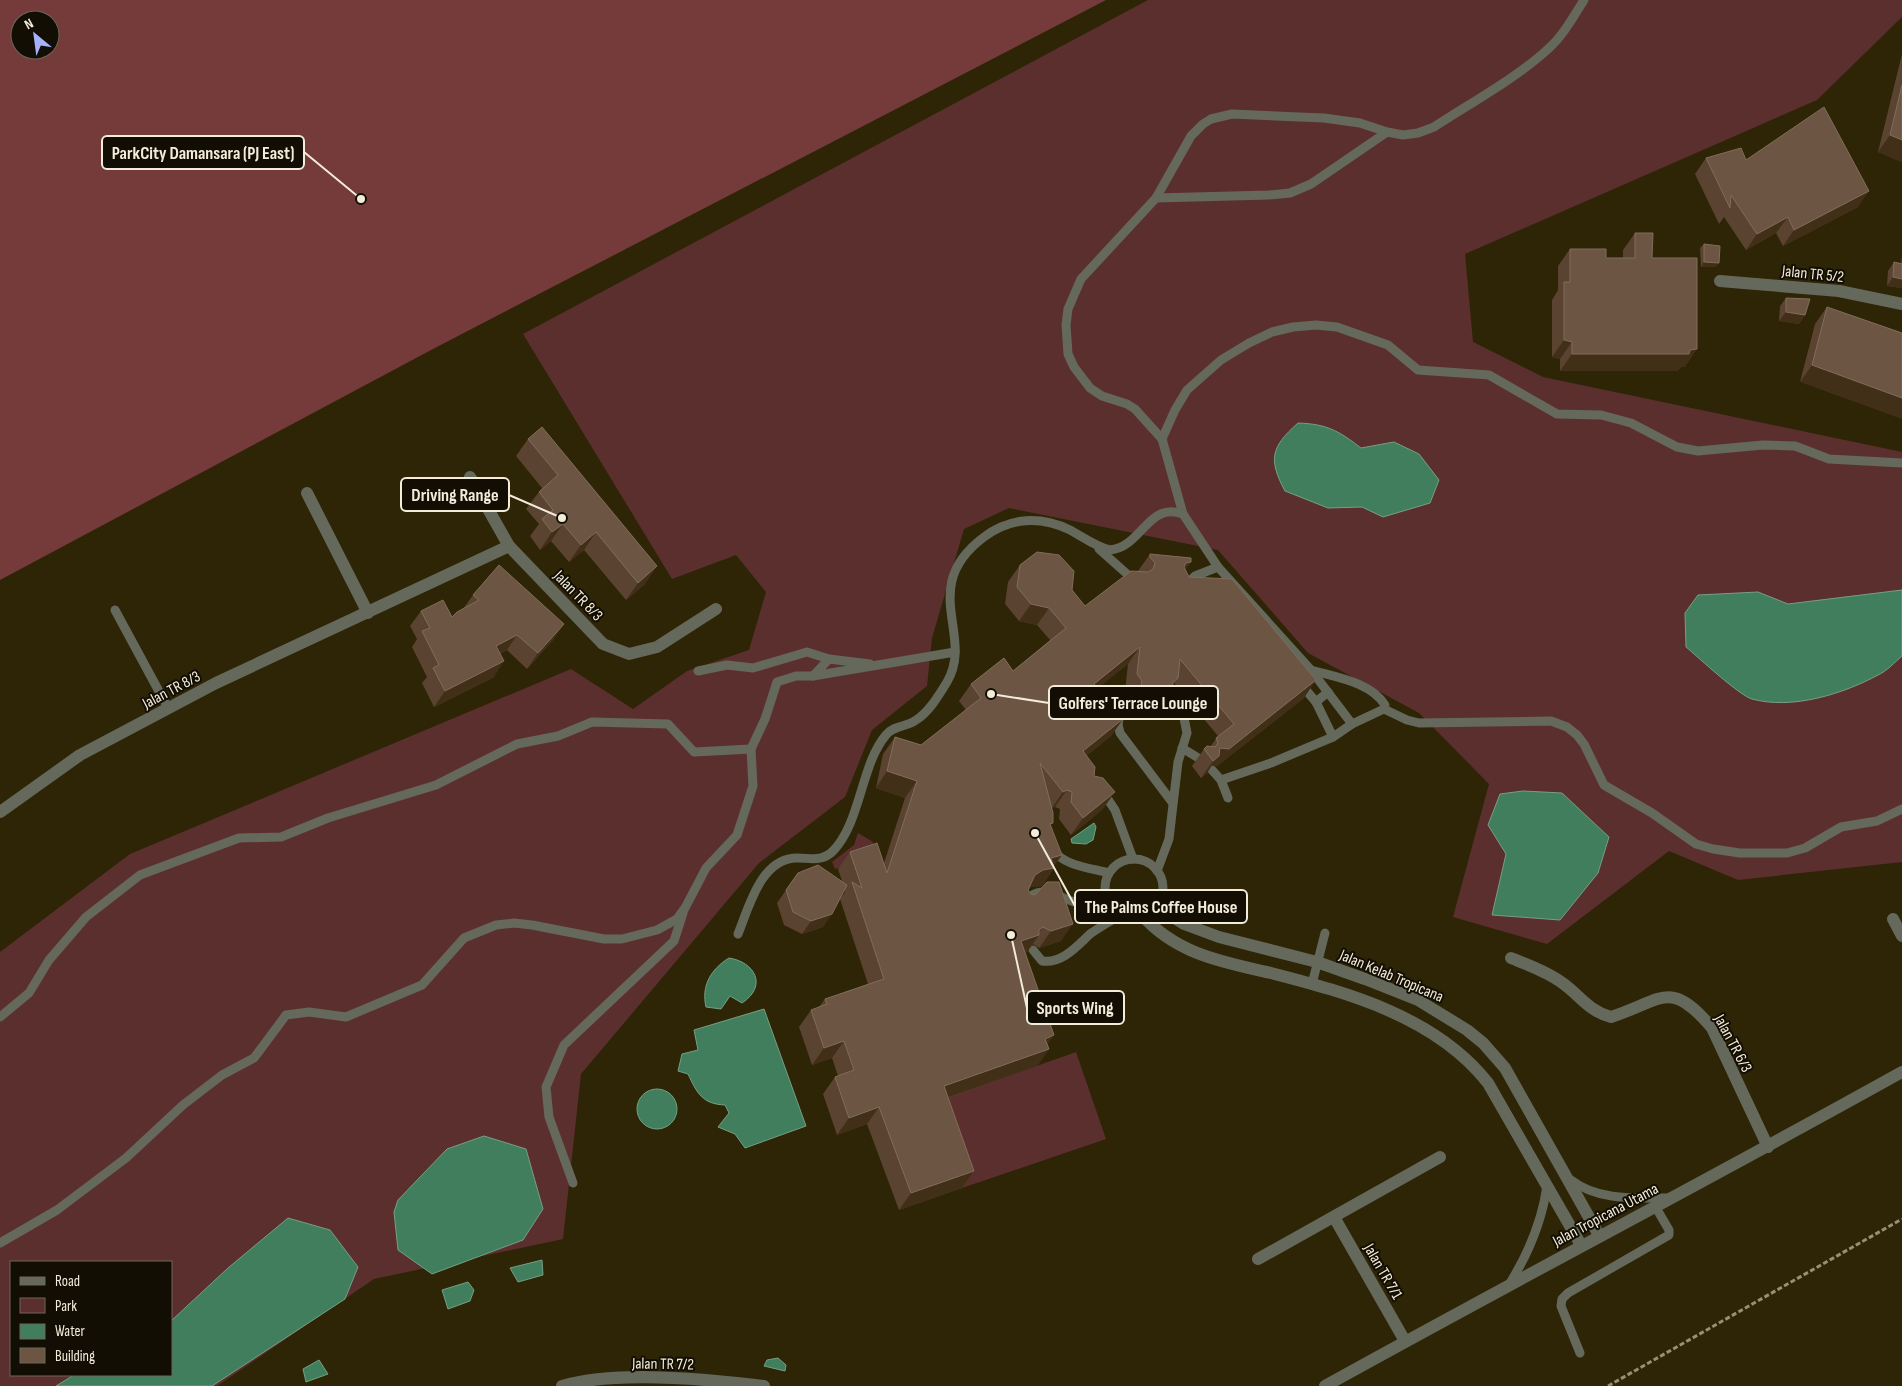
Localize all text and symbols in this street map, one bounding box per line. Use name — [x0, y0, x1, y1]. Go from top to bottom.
north arrow — [10, 10, 60, 60]
text: N — [22, 15, 36, 33]
callout: ParkCity Damansara (PJ East) — [102, 136, 304, 169]
text: ParkCity Damansara (PJ East) — [112, 143, 294, 164]
street label: Jalan TR 5/2 — [1780, 262, 1845, 287]
callout: Driving Range — [401, 478, 509, 511]
text: Driving Range — [411, 485, 499, 506]
street label: Jalan TR 8/3 — [549, 566, 607, 625]
street label: Jalan TR 8/3 — [139, 667, 204, 714]
callout: Golfers' Terrace Lounge — [1049, 686, 1218, 719]
text: Golfers' Terrace Lounge — [1059, 693, 1207, 714]
callout: The Palms Coffee House — [1075, 890, 1247, 923]
text: The Palms Coffee House — [1085, 897, 1237, 918]
street label: Jalan Kelab Tropicana — [1336, 946, 1446, 1007]
callout: Sports Wing — [1027, 991, 1124, 1024]
text: Sports Wing — [1036, 998, 1114, 1019]
street label: Jalan TR 6/3 — [1709, 1011, 1756, 1076]
street label: Jalan Tropicana Utama — [1549, 1179, 1662, 1252]
street label: Jalan TR 7/1 — [1359, 1240, 1406, 1303]
legend — [10, 1261, 172, 1376]
text: Road — [55, 1272, 80, 1291]
text: Park — [55, 1297, 77, 1316]
text: Water — [55, 1322, 86, 1341]
text: Building — [55, 1347, 95, 1366]
street label: Jalan TR 7/2 — [631, 1354, 694, 1375]

